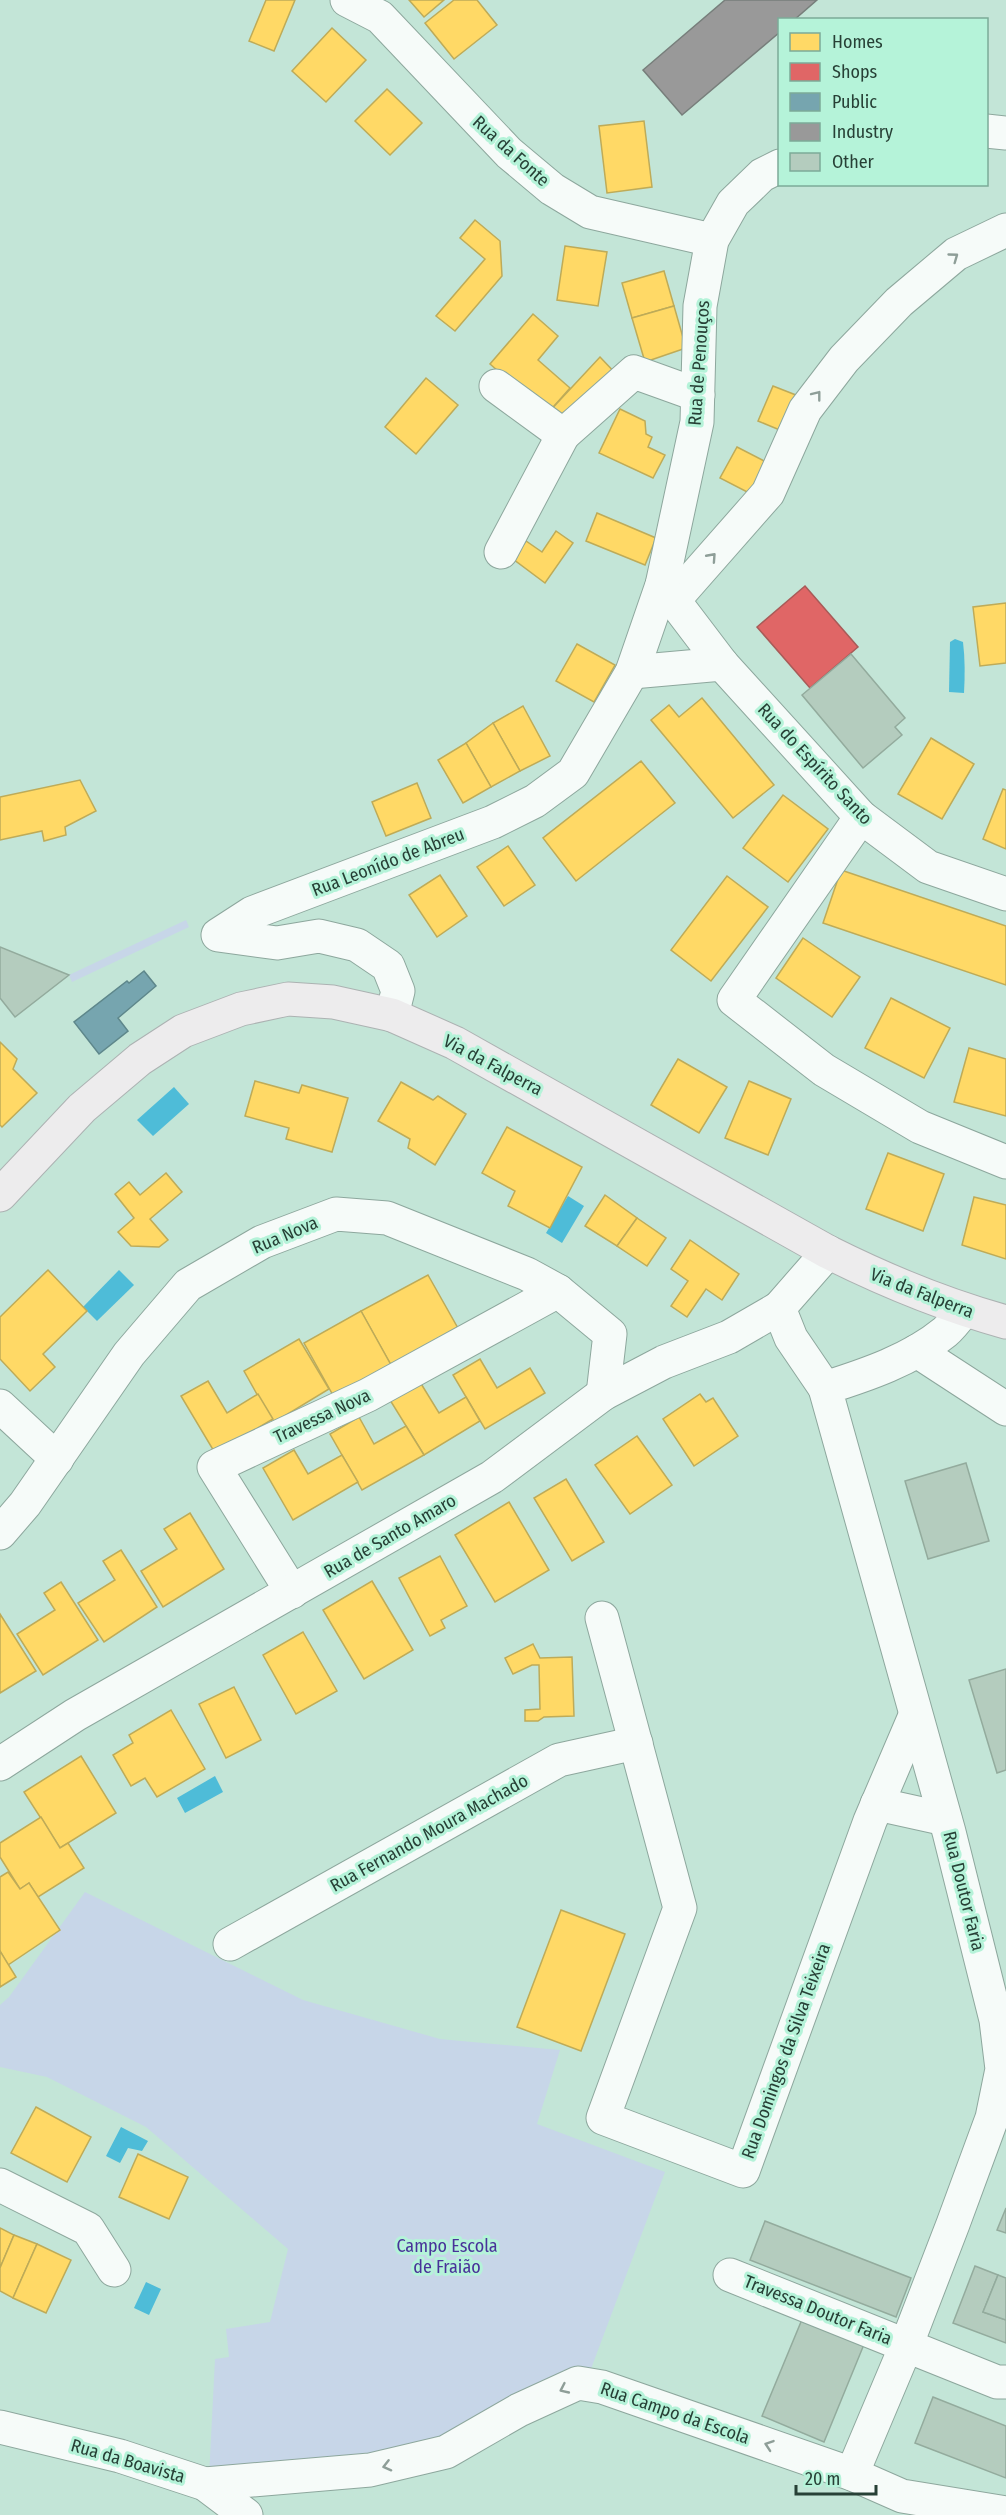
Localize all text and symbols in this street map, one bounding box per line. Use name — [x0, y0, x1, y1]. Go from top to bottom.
legend — [778, 18, 988, 186]
text: Homes — [832, 31, 883, 53]
text: Shops — [832, 61, 877, 83]
text: Public — [832, 91, 877, 113]
street label: Rua da Fonte — [468, 111, 554, 191]
text: Industry — [832, 121, 893, 143]
text: Other — [832, 151, 875, 173]
one-way arrow — [947, 254, 958, 265]
street label: Rua de Penouços — [684, 299, 714, 426]
one-way arrow — [809, 391, 820, 402]
one-way arrow — [705, 553, 716, 564]
street label: Rua do Espírito Santo — [753, 699, 877, 829]
street label: Rua Leonído de Abreu — [309, 823, 467, 901]
street label: Via da Falperra — [440, 1030, 546, 1100]
street label: Rua Nova — [249, 1211, 321, 1259]
street label: Via da Falperra — [867, 1263, 977, 1323]
street label: Travessa Nova — [270, 1384, 374, 1448]
street label: Rua de Santo Amaro — [320, 1489, 460, 1583]
street label: Rua Fernando Moura Machado — [326, 1769, 532, 1897]
street label: Rua Doutor Faria — [939, 1829, 990, 1953]
street label: Rua Domingos da Silva Teixeira — [737, 1940, 835, 2162]
park label: Campo Escola de Fraião — [396, 2235, 498, 2278]
street label: Travessa Doutor Faria — [741, 2270, 895, 2350]
street label: Rua Campo da Escola — [598, 2377, 753, 2449]
one-way arrow — [560, 2382, 571, 2394]
street label: Rua da Boavista — [68, 2434, 188, 2488]
one-way arrow — [764, 2439, 775, 2452]
scale bar — [796, 2458, 876, 2496]
one-way arrow — [382, 2459, 392, 2472]
text: 20 m — [805, 2468, 840, 2490]

